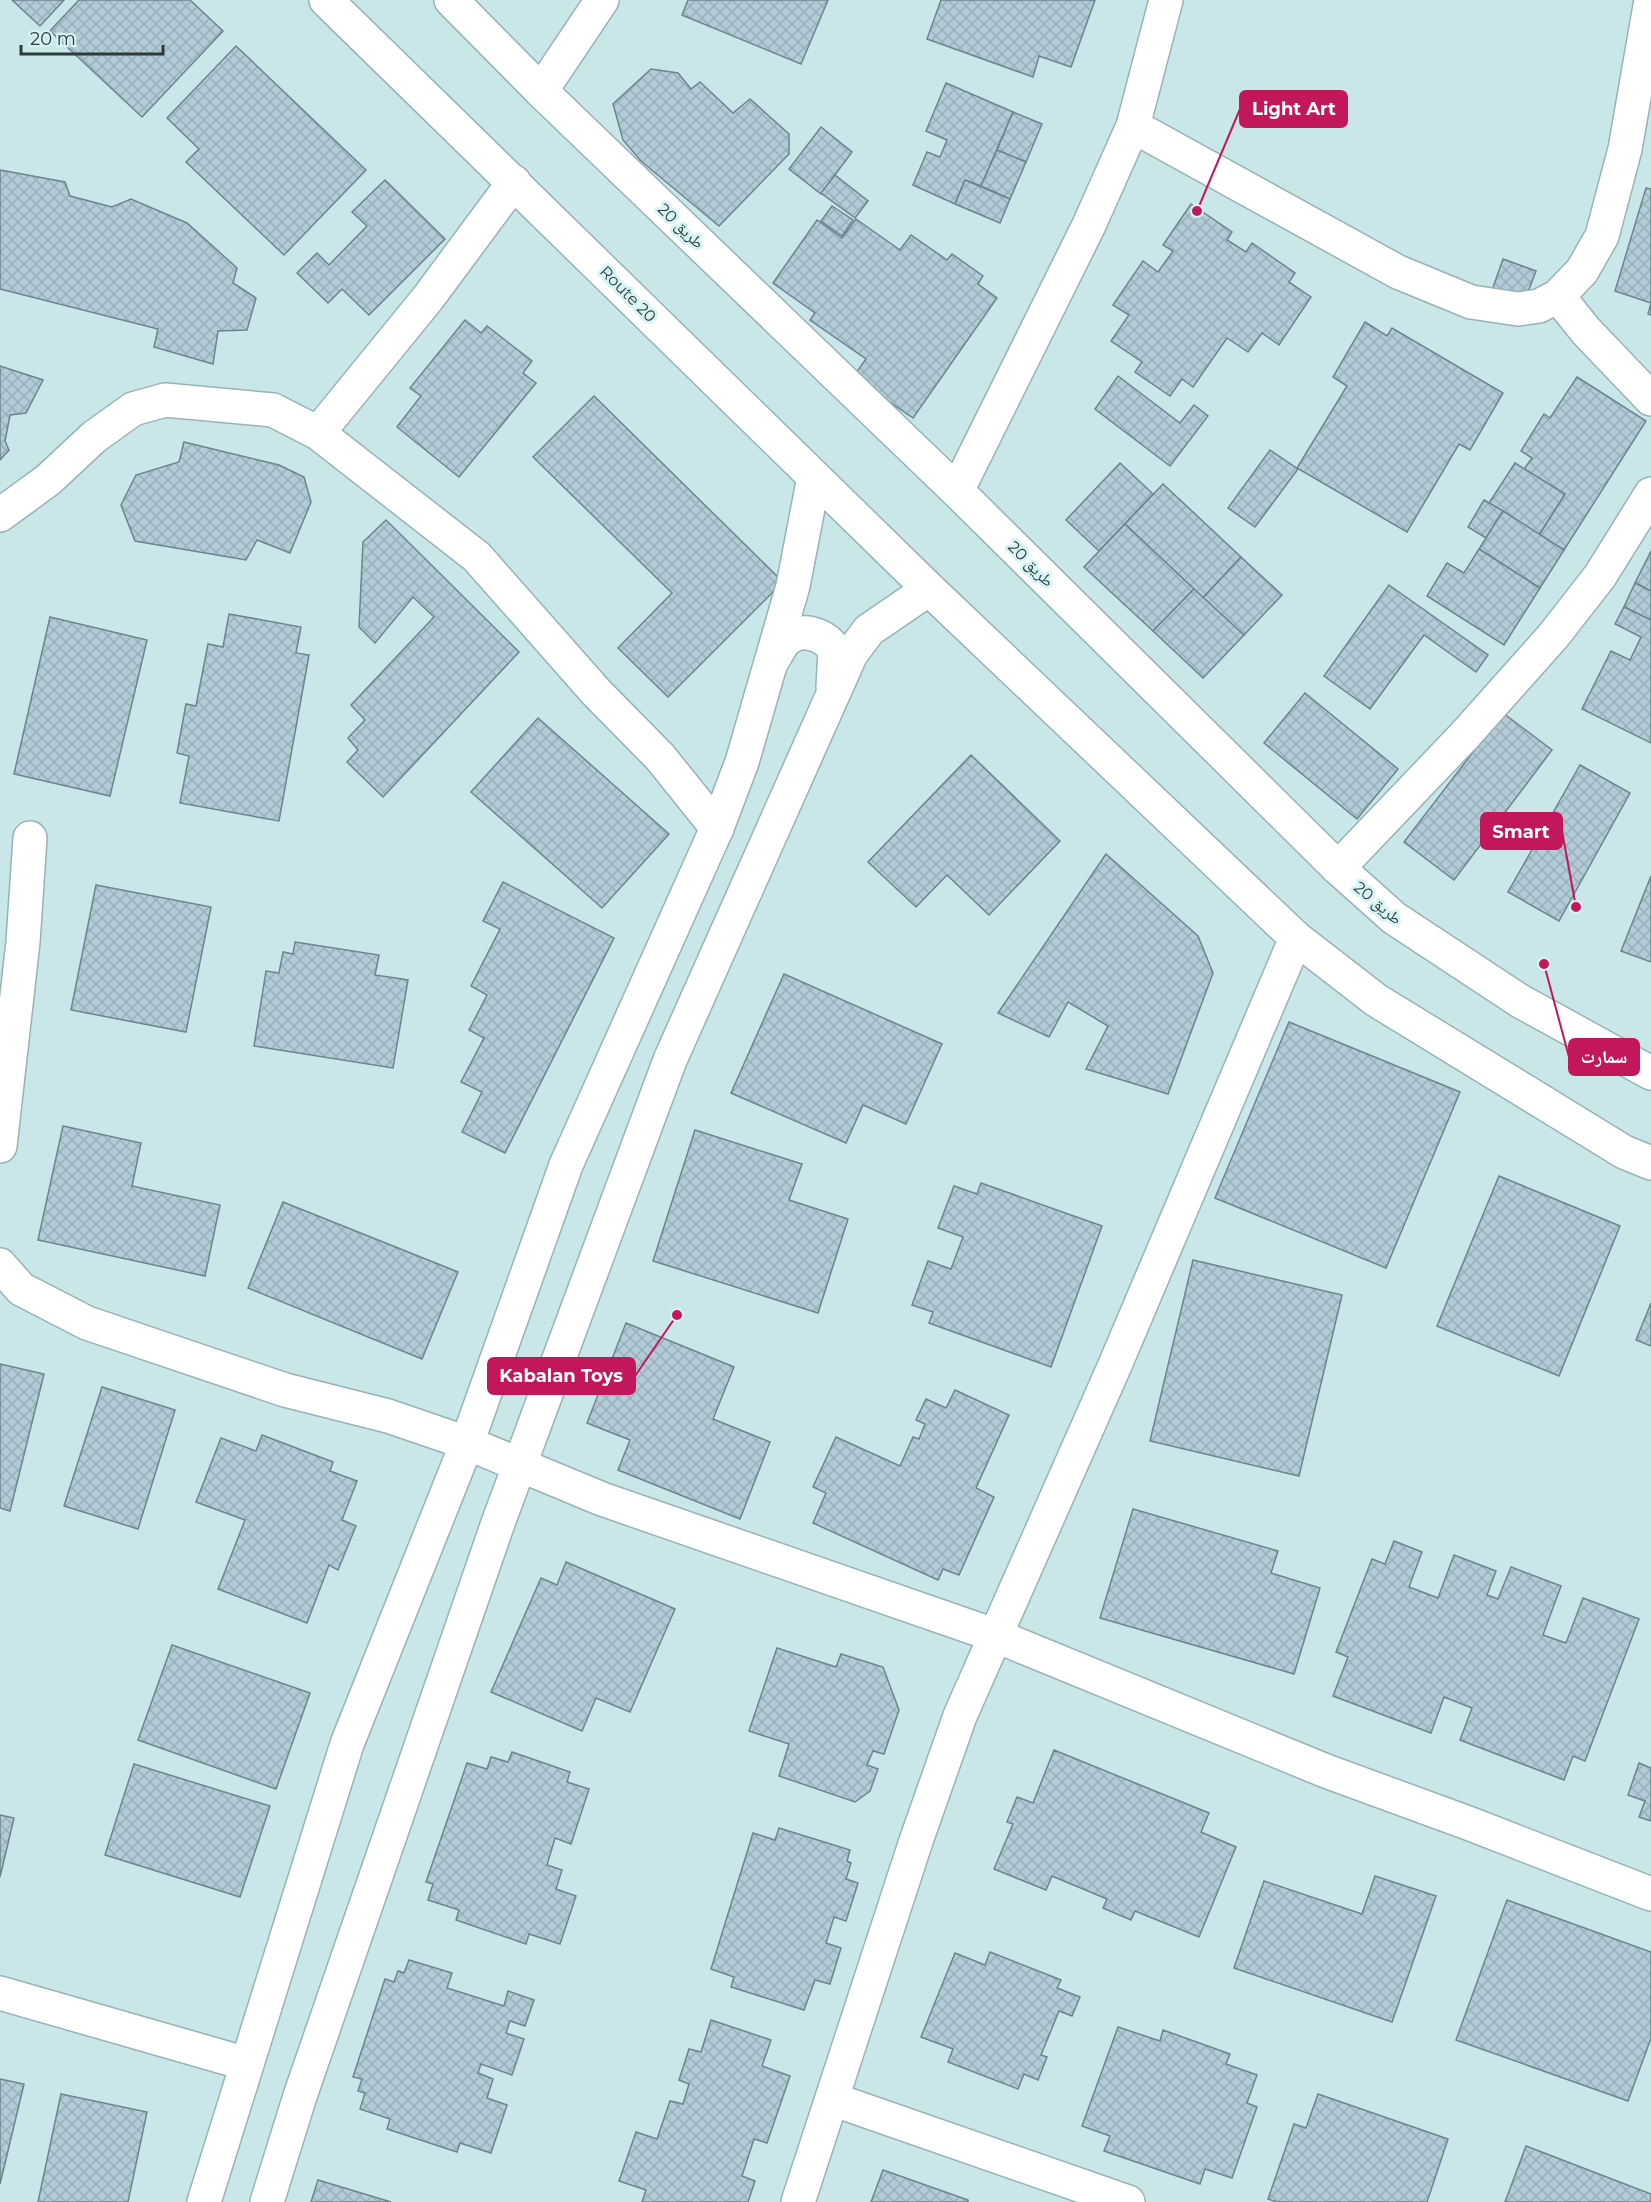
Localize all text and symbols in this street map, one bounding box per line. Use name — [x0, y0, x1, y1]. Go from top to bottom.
scale bar — [21, 18, 164, 56]
text: 20 m — [30, 28, 76, 50]
callout: Light Art — [1240, 91, 1347, 127]
text: Light Art — [1252, 98, 1336, 120]
street label: طريق 20 — [653, 199, 708, 253]
street label: Route 20 — [596, 262, 660, 326]
street label: طريق 20 — [1004, 537, 1058, 591]
callout: Smart — [1481, 813, 1562, 849]
text: Smart — [1492, 821, 1550, 843]
street label: طريق 20 — [1350, 878, 1406, 929]
callout: سمارت — [1569, 1039, 1639, 1075]
text: سمارت — [1581, 1046, 1627, 1068]
callout: Kabalan Toys — [488, 1358, 635, 1394]
text: Kabalan Toys — [499, 1365, 623, 1387]

